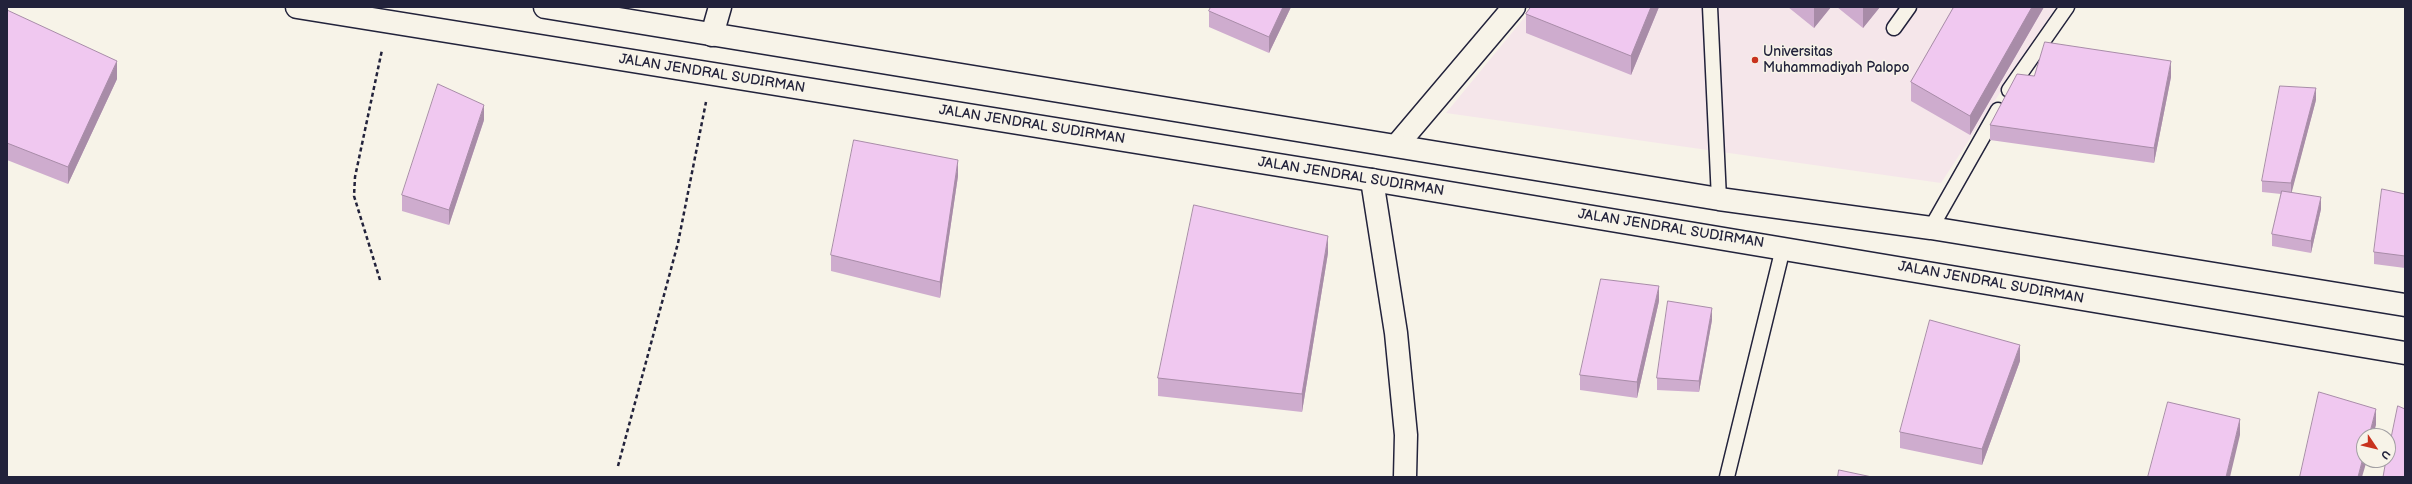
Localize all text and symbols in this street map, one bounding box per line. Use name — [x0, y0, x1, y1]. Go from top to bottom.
place label: Universitas Muhammadiyah Palopo — [1763, 44, 1910, 76]
street label: JALAN JENDRAL SUDIRMAN — [618, 51, 806, 97]
marker: Universitas Muhammadiyah Palopo — [1750, 55, 1760, 65]
street label: JALAN JENDRAL SUDIRMAN — [938, 102, 1126, 148]
street label: JALAN JENDRAL SUDIRMAN — [1257, 154, 1445, 200]
street label: JALAN JENDRAL SUDIRMAN — [1577, 206, 1765, 252]
street label: JALAN JENDRAL SUDIRMAN — [1897, 258, 2085, 308]
north arrow — [2356, 428, 2396, 468]
text: U — [2378, 448, 2393, 462]

